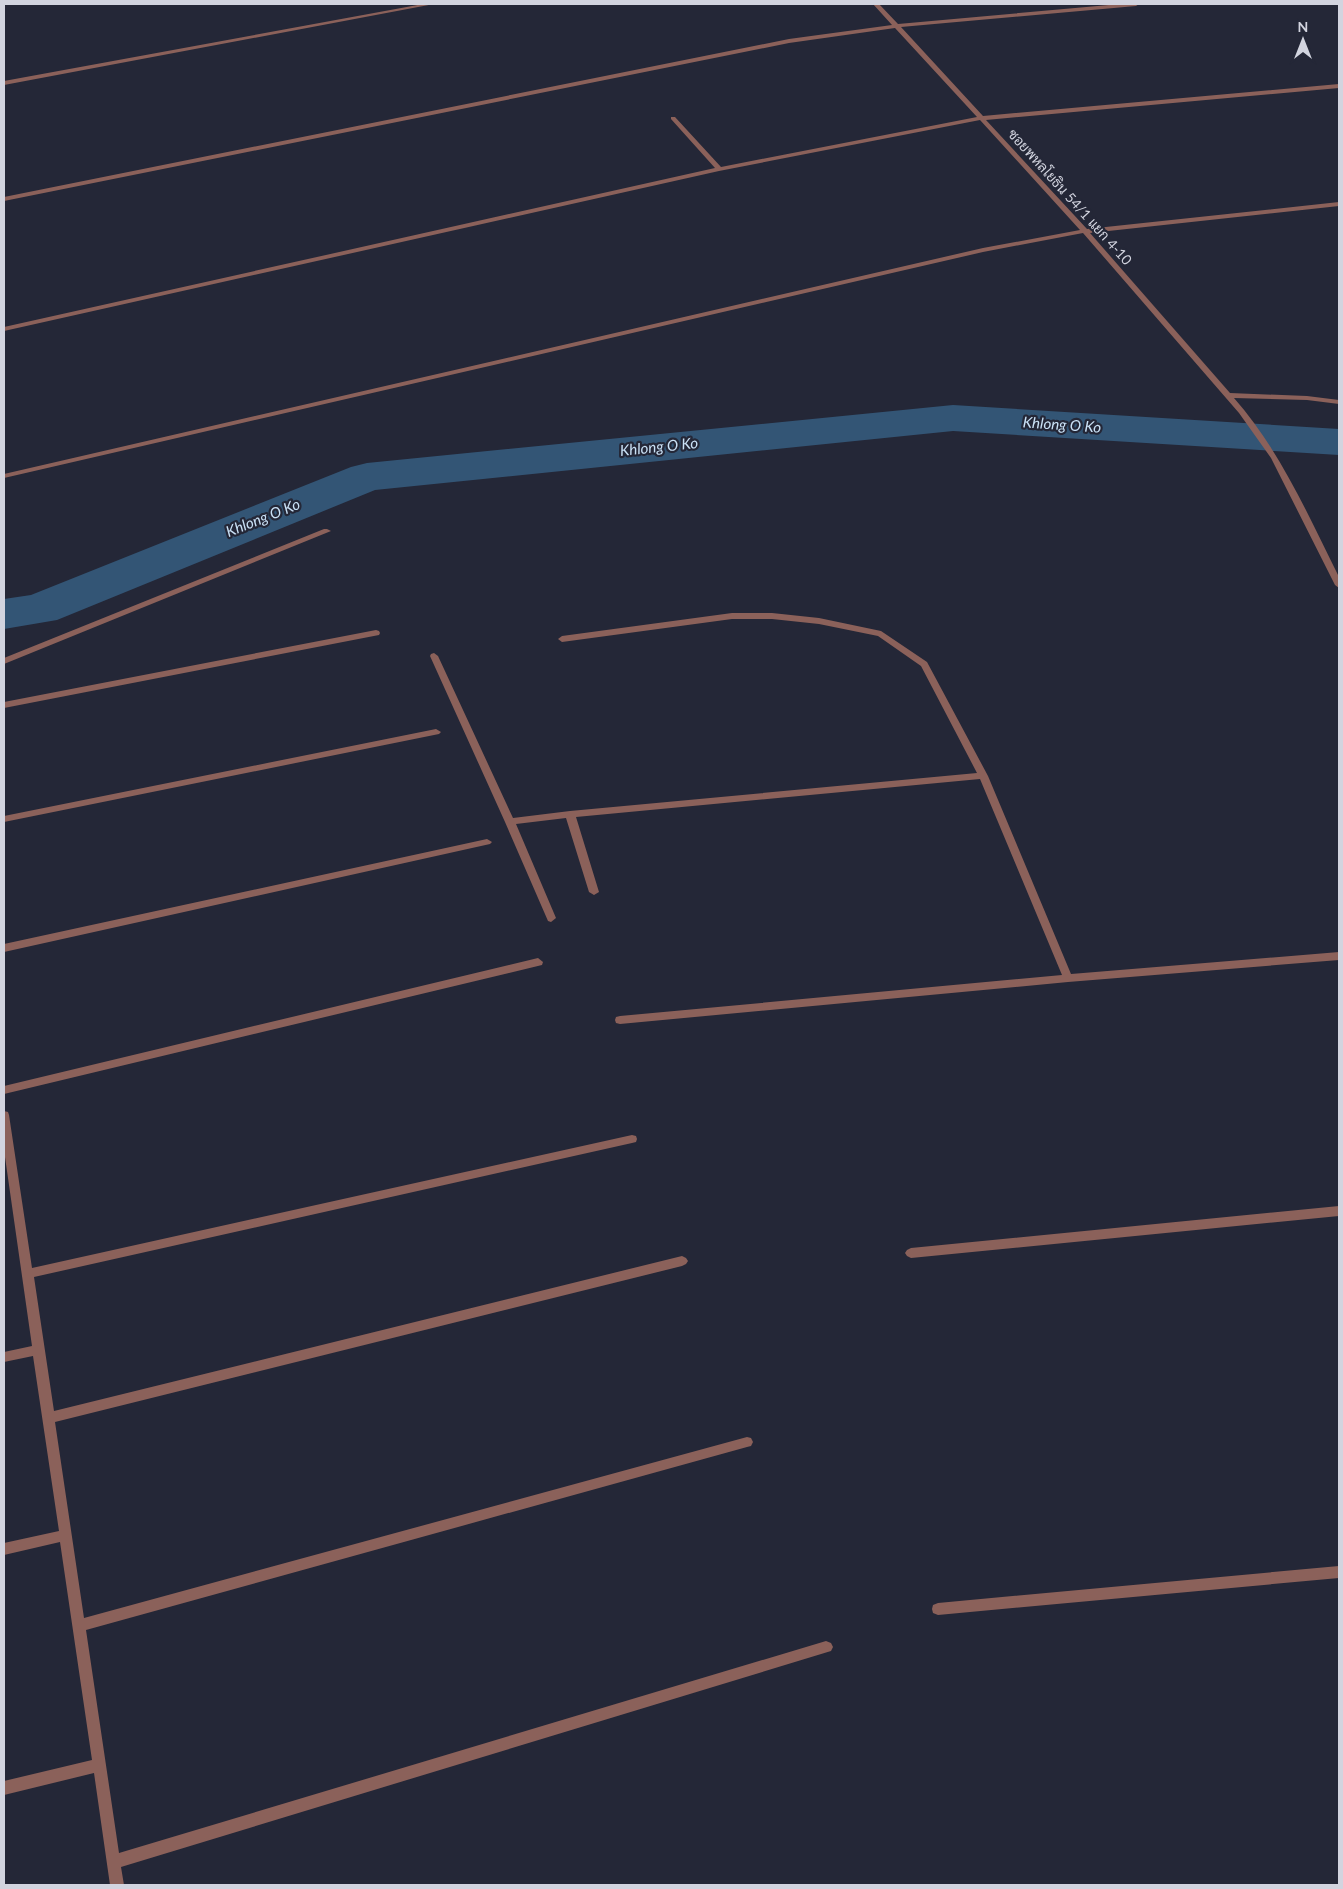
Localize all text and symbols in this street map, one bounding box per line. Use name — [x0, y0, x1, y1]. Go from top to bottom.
north arrow — [1278, 15, 1328, 65]
text: N — [1298, 18, 1308, 35]
street label: ซอยพหลโยธิน 54/1 แยก 4-10 — [1005, 125, 1136, 268]
water label: Khlong O Ko — [1022, 412, 1102, 436]
water label: Khlong O Ko — [619, 433, 699, 459]
water label: Khlong O Ko — [223, 494, 302, 540]

